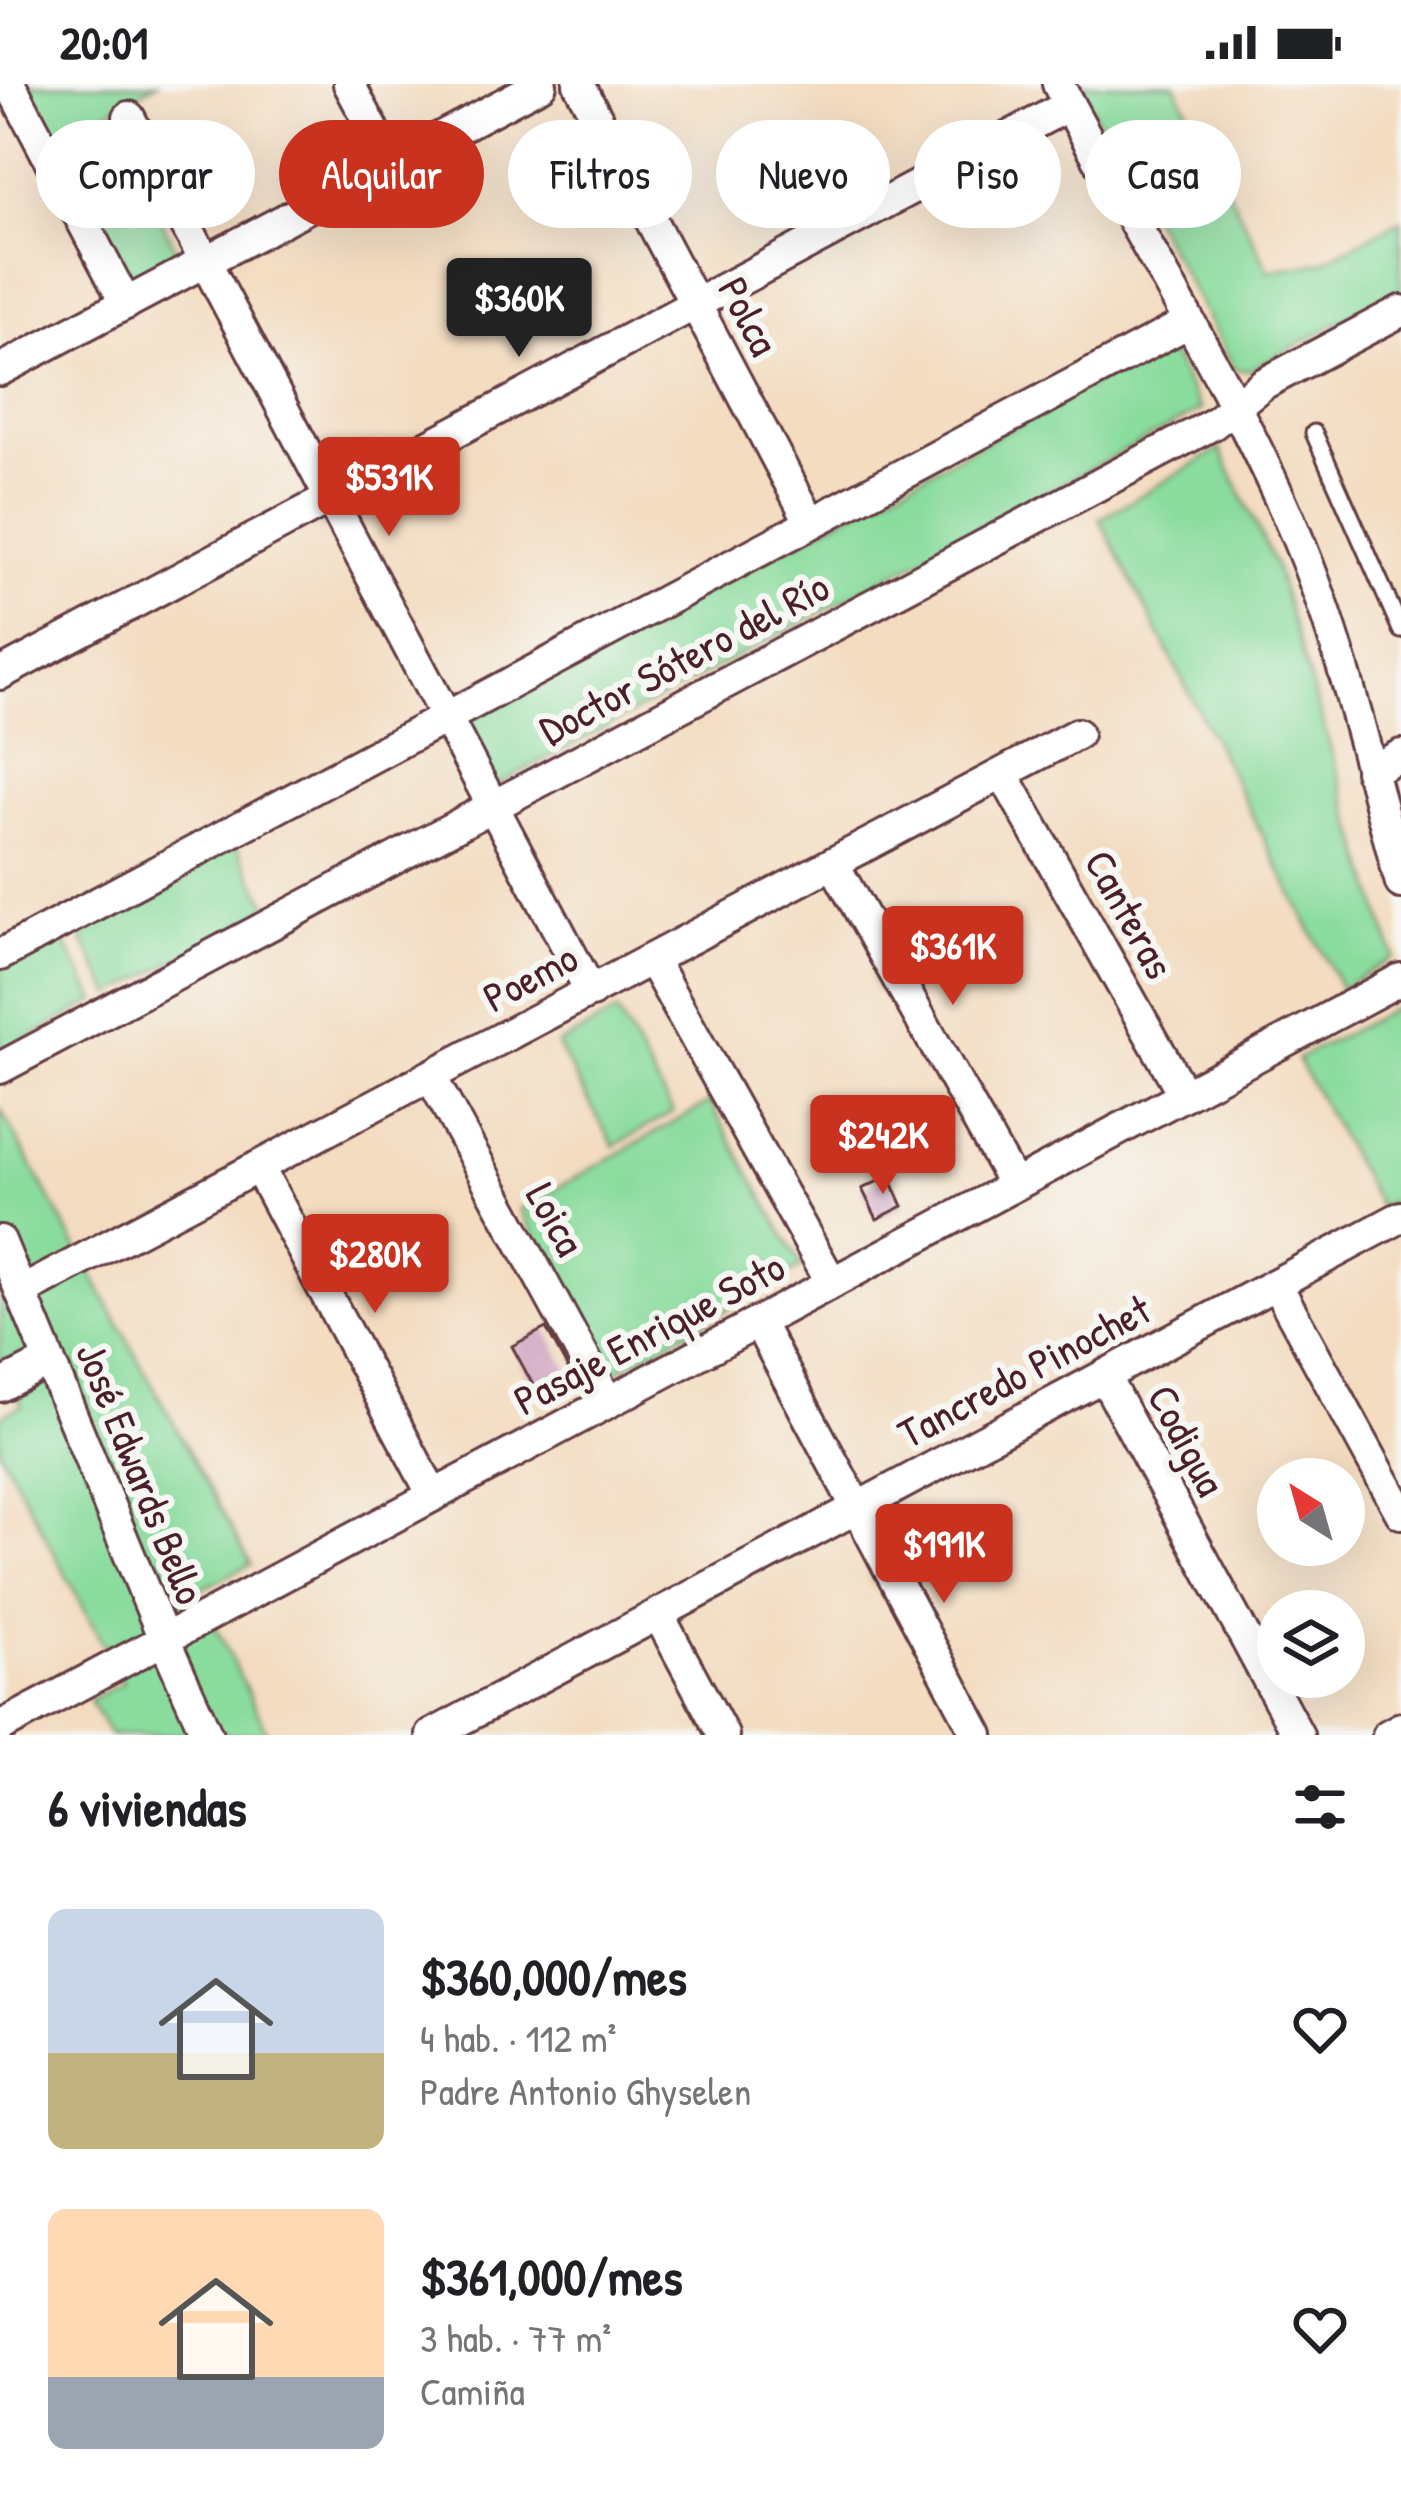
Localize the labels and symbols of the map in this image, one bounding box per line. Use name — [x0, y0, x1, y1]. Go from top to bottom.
pin: $360K — [435, 258, 603, 360]
street label: Polca — [705, 267, 794, 365]
pin: $531K — [305, 437, 473, 539]
street label: Doctor Sótero del Río — [529, 557, 838, 758]
street label: Canteras — [1072, 839, 1189, 988]
pin: $361K — [869, 906, 1037, 1008]
street label: Poemo — [473, 928, 587, 1025]
pin: $242K — [799, 1095, 967, 1197]
street label: Loica — [513, 1172, 599, 1265]
pin: $280K — [291, 1214, 459, 1316]
street label: Pasaje Enrique Soto — [503, 1237, 794, 1428]
street label: Tancredo Pinochet — [888, 1280, 1160, 1461]
street label: José Edwards Bello — [63, 1334, 220, 1612]
street label: Codigua — [1135, 1374, 1240, 1505]
north arrow — [1257, 1458, 1365, 1566]
pin: $191K — [860, 1504, 1028, 1606]

